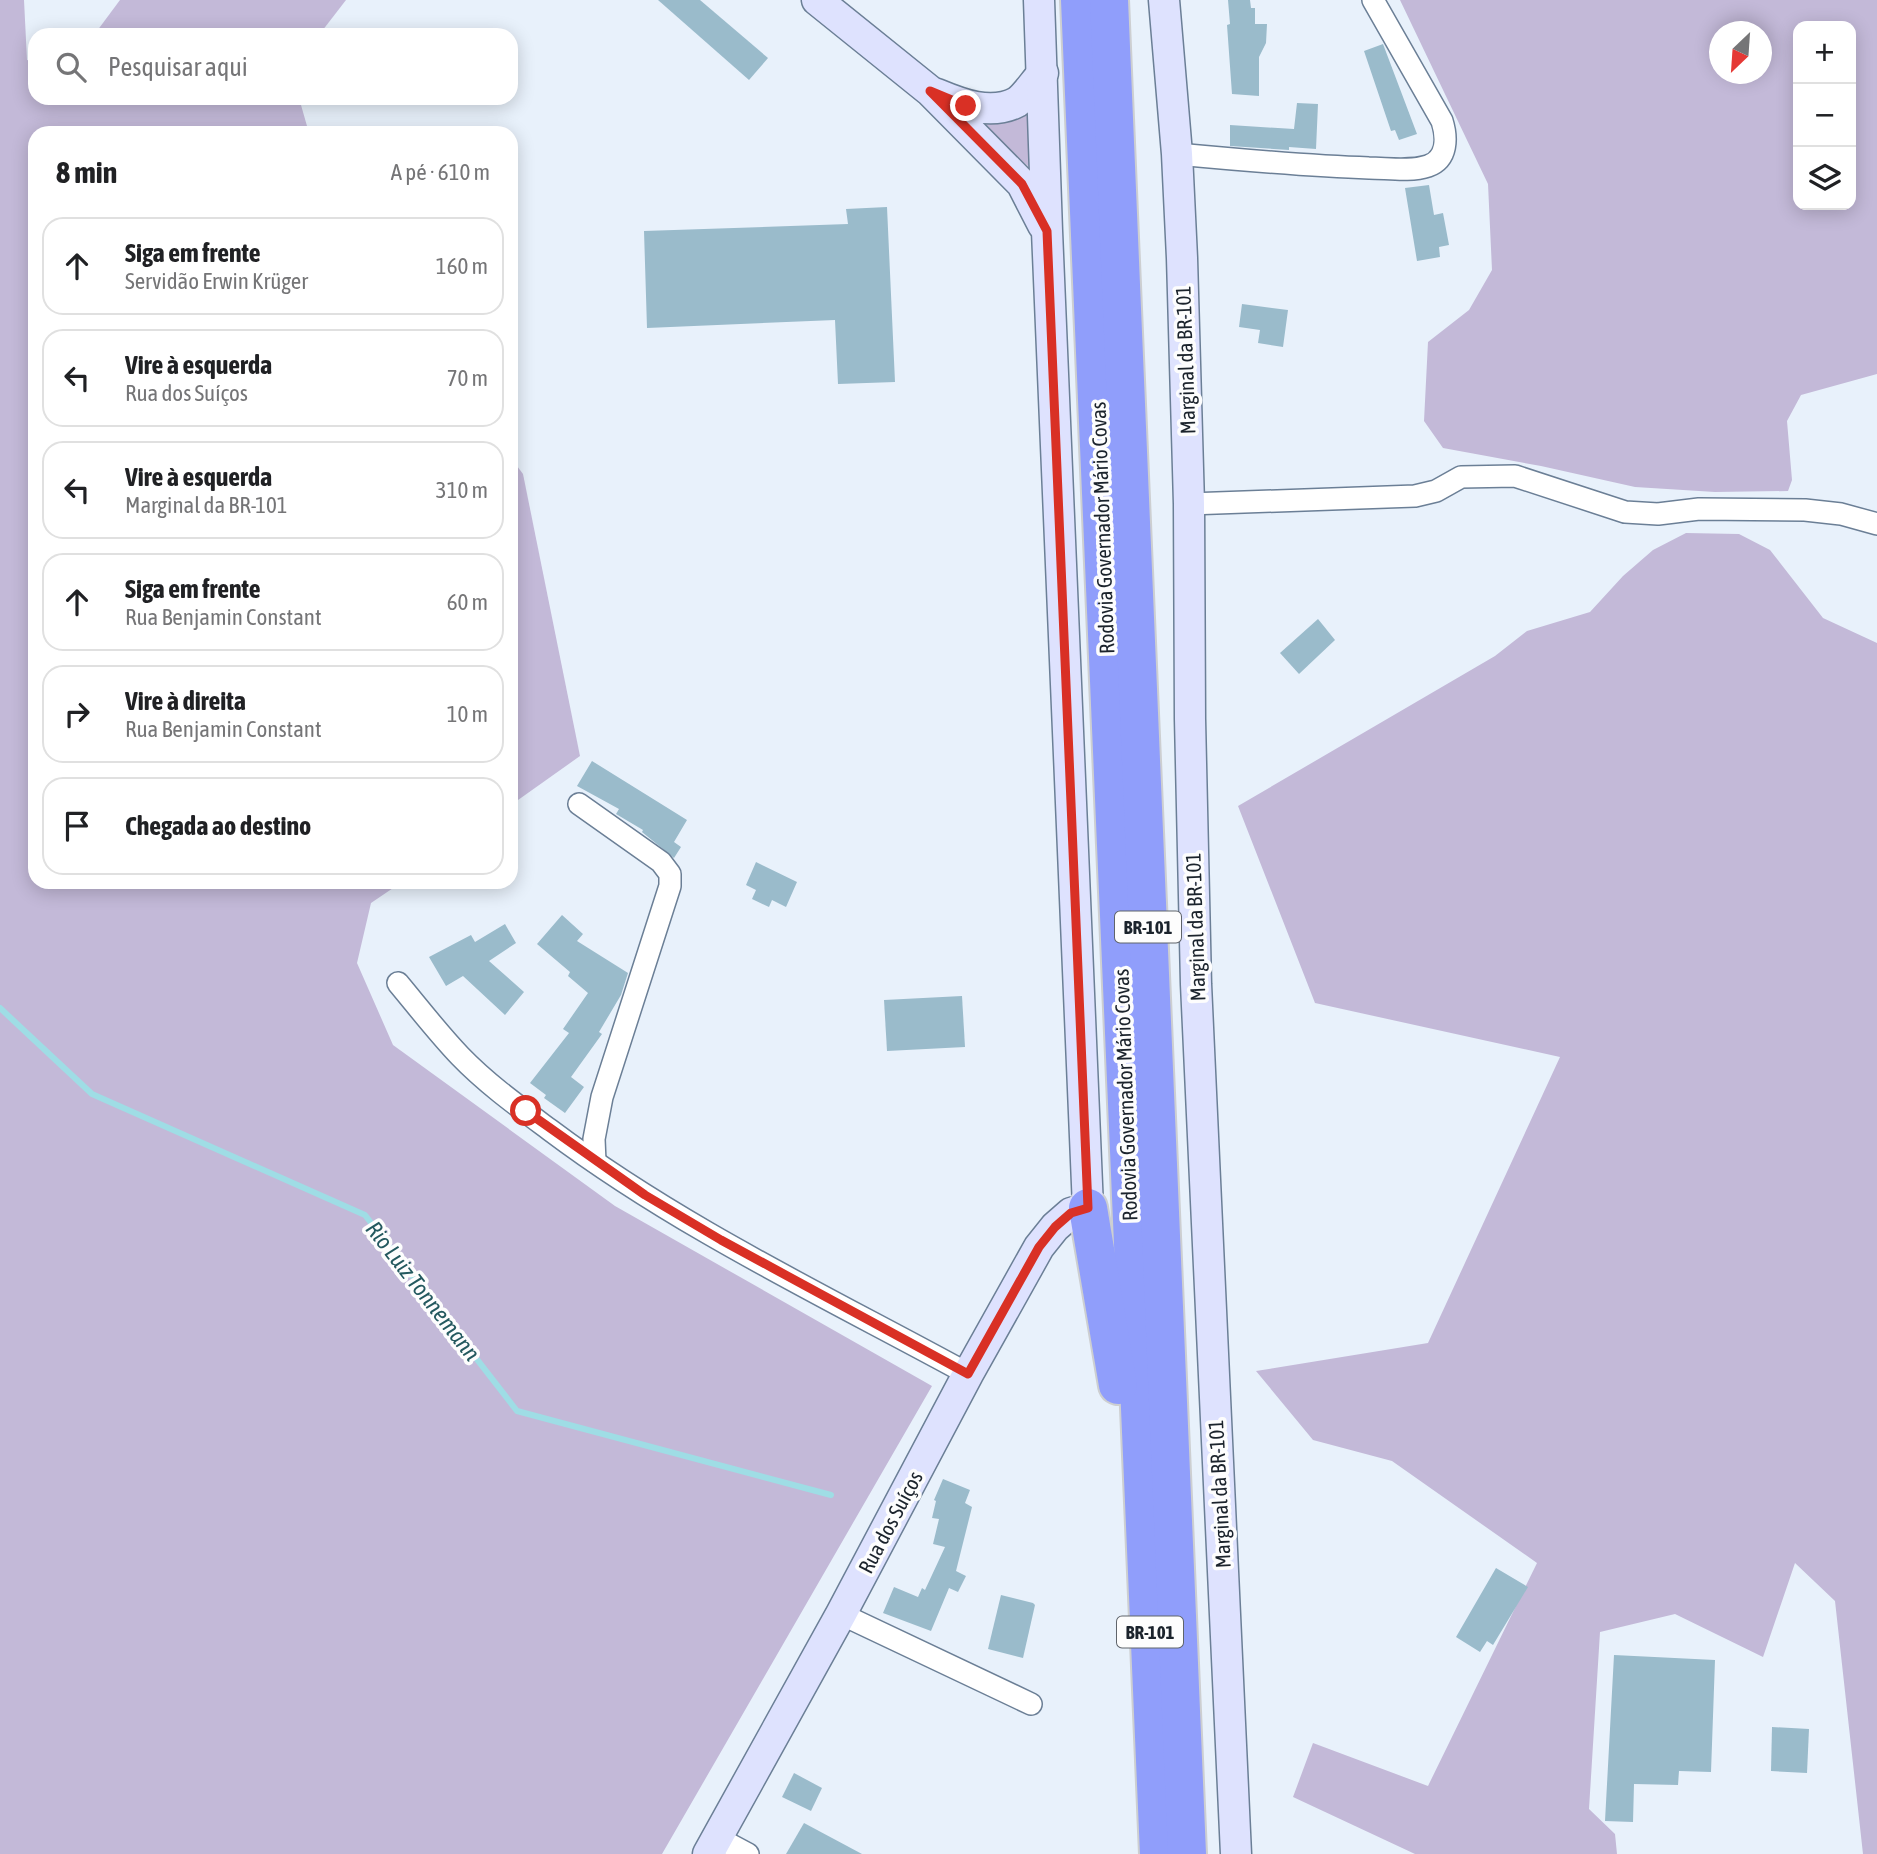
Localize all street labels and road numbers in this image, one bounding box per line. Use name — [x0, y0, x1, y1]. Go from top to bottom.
street label: Marginal da BR-101 — [1170, 285, 1200, 435]
street label: Rodovia Governador Mário Covas — [1086, 402, 1118, 654]
street label: Marginal da BR-101 — [1180, 852, 1210, 1002]
road number: BR-101 — [1115, 911, 1181, 942]
street label: Rodovia Governador Mário Covas — [1109, 969, 1141, 1221]
street label: Marginal da BR-101 — [1203, 1419, 1235, 1569]
street label: Rua dos Suíços — [853, 1467, 927, 1577]
road number: BR-101 — [1117, 1616, 1183, 1648]

